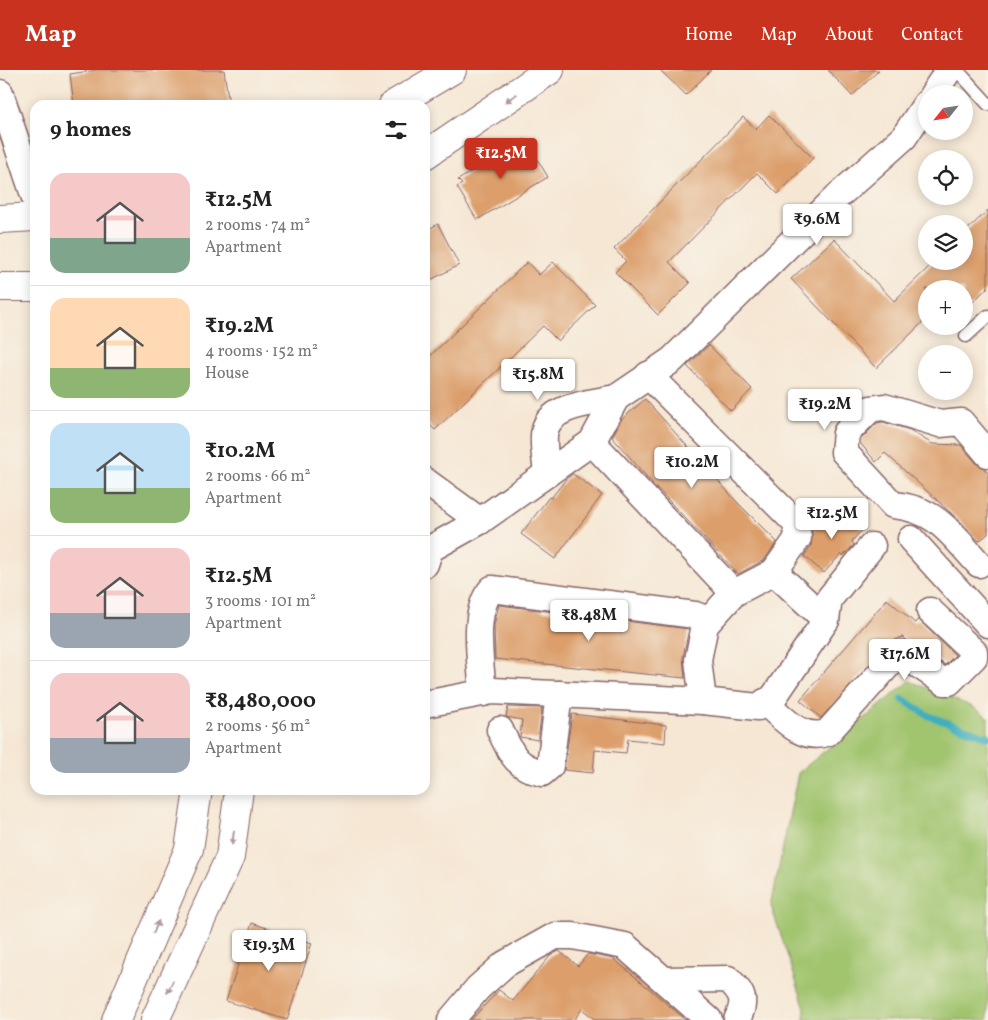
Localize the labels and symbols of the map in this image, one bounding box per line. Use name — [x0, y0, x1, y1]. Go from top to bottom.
north arrow — [918, 85, 972, 140]
one-way arrow — [504, 94, 517, 103]
pin: ₹12.5M — [460, 138, 542, 180]
pin: ₹9.6M — [782, 204, 852, 246]
pin: ₹15.8M — [497, 358, 579, 401]
pin: ₹19.2M — [784, 388, 866, 431]
pin: ₹10.2M — [651, 446, 733, 489]
pin: ₹12.5M — [791, 498, 873, 540]
pin: ₹8.48M — [548, 600, 630, 642]
pin: ₹17.6M — [864, 638, 946, 681]
one-way arrow — [228, 831, 236, 847]
one-way arrow — [152, 920, 160, 934]
pin: ₹19.3M — [228, 930, 310, 972]
one-way arrow — [166, 980, 174, 995]

